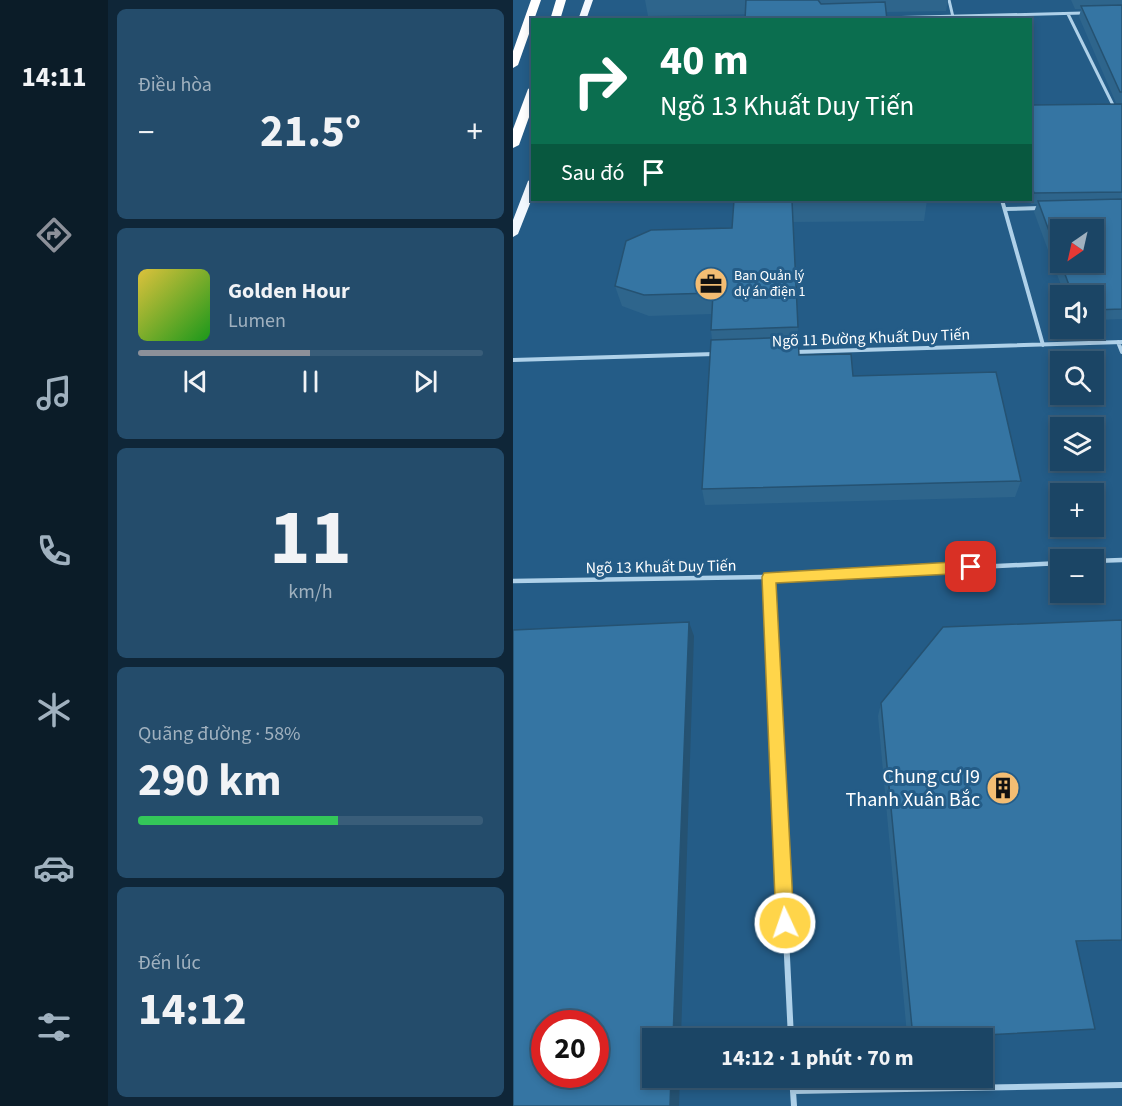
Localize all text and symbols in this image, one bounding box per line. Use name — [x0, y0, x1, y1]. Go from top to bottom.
text: 40 m — [660, 31, 749, 91]
icon: right — [561, 42, 639, 120]
text: 14:11 — [21, 58, 87, 97]
text: Điều hòa — [138, 71, 212, 99]
text: Ngõ 13 Khuất Duy Tiến — [660, 87, 914, 126]
text: 21.5° — [260, 100, 361, 164]
text: − — [138, 109, 154, 156]
text: + — [467, 109, 483, 156]
icon: arrive — [637, 156, 670, 189]
text: Sau đó — [561, 157, 625, 189]
icon: directions — [33, 214, 75, 256]
north arrow — [1050, 219, 1104, 273]
map controls — [1050, 219, 1104, 603]
office icon: Ban Quản lý dự án điện 1 — [693, 266, 729, 302]
place label: Ban Quản lý dự án điện 1 — [734, 266, 805, 302]
text: Golden Hour — [228, 275, 350, 307]
button: sound — [1050, 285, 1104, 339]
text: Lumen — [228, 307, 286, 335]
street label: Ngõ 11 Đường Khuất Duy Tiến — [772, 324, 970, 352]
button: search — [1050, 351, 1104, 405]
icon: previous — [179, 365, 212, 398]
icon: pause — [294, 365, 327, 398]
icon: next — [409, 365, 442, 398]
icon: music — [33, 372, 75, 414]
button: layers — [1050, 417, 1104, 471]
text: 11 — [269, 483, 352, 594]
button: + — [1050, 483, 1104, 537]
icon: phone — [33, 530, 75, 572]
pin — [945, 541, 996, 592]
button: − — [1050, 549, 1104, 603]
icon: arrive — [954, 550, 987, 583]
street label: Ngõ 13 Khuất Duy Tiến — [585, 555, 737, 579]
text: km/h — [288, 578, 333, 606]
icon: climate — [33, 689, 75, 731]
text: Quãng đường · 58% — [138, 720, 301, 748]
text: 290 km — [138, 749, 282, 813]
place label: Chung cư I9 Thanh Xuân Bắc — [846, 763, 980, 814]
building icon: Chung cư I9 Thanh Xuân Bắc — [985, 770, 1021, 806]
icon: car — [33, 847, 75, 889]
position arrow — [753, 891, 817, 955]
text: Đến lúc — [138, 949, 201, 977]
text: 14:12 — [138, 978, 247, 1042]
icon: filters — [33, 1006, 75, 1048]
speed limit sign: 20 — [531, 1010, 609, 1088]
text: 14:12 · 1 phút · 70 m — [721, 1042, 914, 1074]

